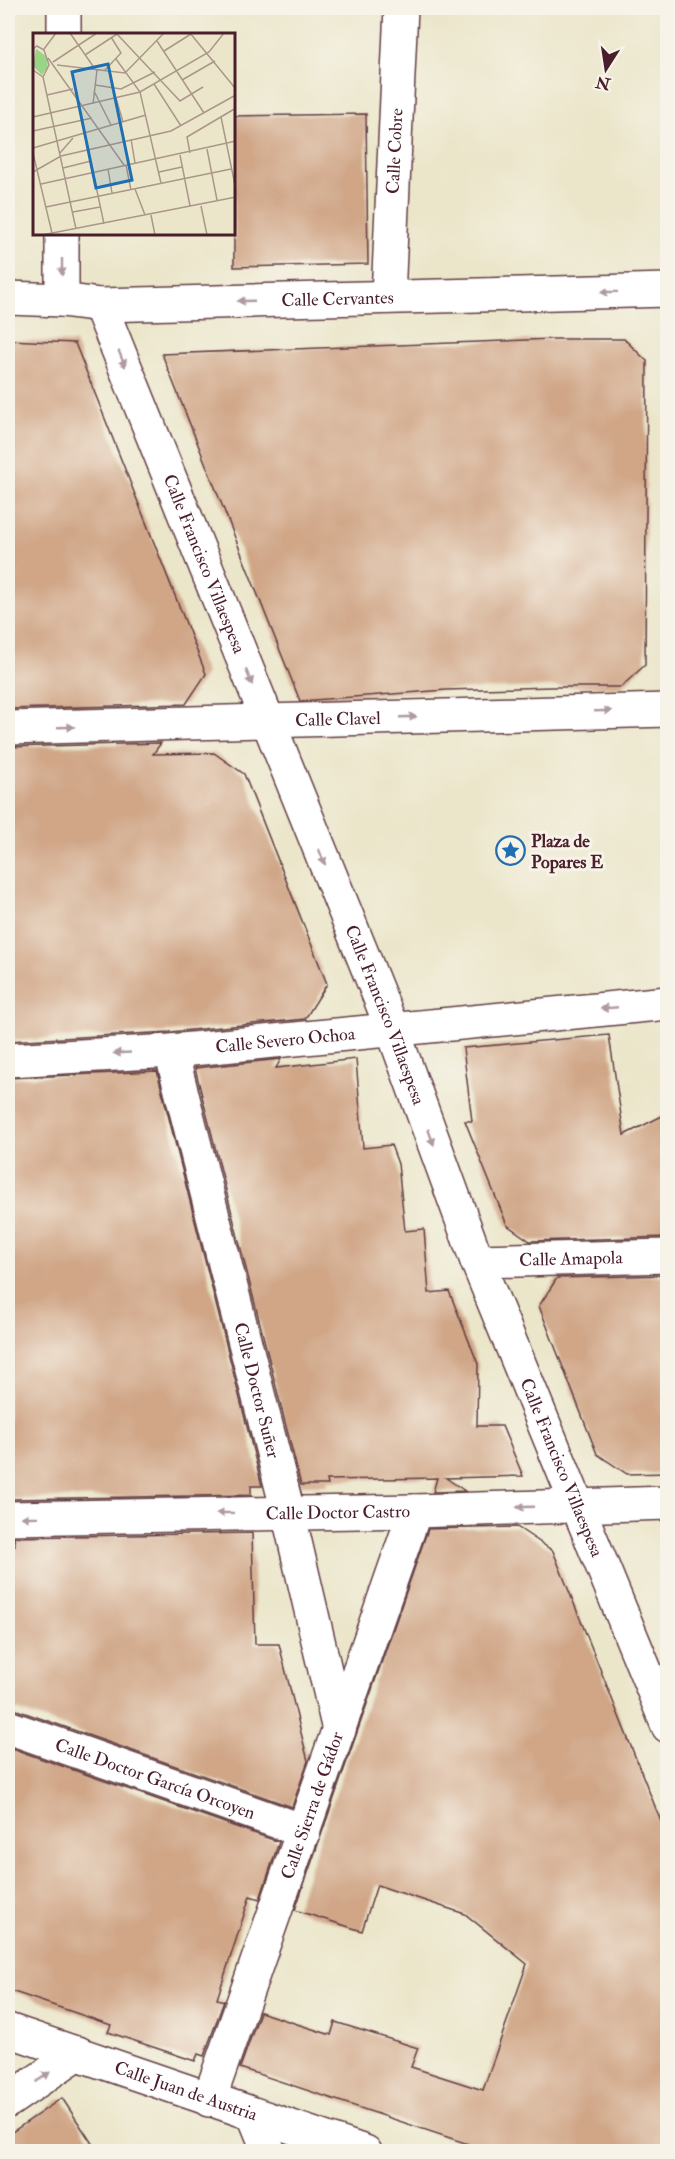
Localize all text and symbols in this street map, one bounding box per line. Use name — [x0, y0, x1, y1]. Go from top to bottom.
inset map — [33, 33, 236, 236]
north arrow — [576, 39, 636, 99]
text: N — [593, 71, 613, 94]
street label: Calle Cobre — [381, 107, 408, 195]
one-way arrow — [57, 258, 67, 277]
street label: Calle Cervantes — [281, 286, 394, 312]
one-way arrow — [600, 287, 619, 297]
one-way arrow — [237, 296, 256, 306]
one-way arrow — [117, 351, 127, 369]
street label: Calle Francisco Villaespesa — [158, 471, 251, 657]
one-way arrow — [244, 668, 254, 686]
street label: Calle Clavel — [295, 706, 381, 732]
one-way arrow — [593, 707, 612, 716]
one-way arrow — [398, 712, 417, 722]
one-way arrow — [56, 722, 75, 731]
place label: Plaza de Popares E — [531, 830, 603, 874]
place icon: Plaza de Popares E — [494, 835, 526, 867]
one-way arrow — [317, 849, 327, 867]
street label: Calle Francisco Villaespesa — [340, 921, 431, 1108]
one-way arrow — [600, 1003, 619, 1013]
street label: Calle Severo Ochoa — [214, 1022, 357, 1058]
one-way arrow — [113, 1049, 132, 1058]
one-way arrow — [427, 1128, 437, 1146]
street label: Calle Amapola — [519, 1246, 624, 1271]
street label: Calle Doctor Suñer — [229, 1320, 285, 1461]
street label: Calle Francisco Villaespesa — [515, 1375, 609, 1561]
street label: Calle Doctor Castro — [266, 1500, 411, 1525]
one-way arrow — [516, 1502, 535, 1512]
one-way arrow — [216, 1509, 235, 1518]
one-way arrow — [21, 1512, 40, 1522]
street label: Calle Sierra de Gádor — [276, 1728, 349, 1882]
street label: Calle Doctor García Orcoyen — [52, 1733, 258, 1824]
street label: Calle Juan de Austria — [111, 2056, 261, 2126]
one-way arrow — [34, 2071, 50, 2083]

